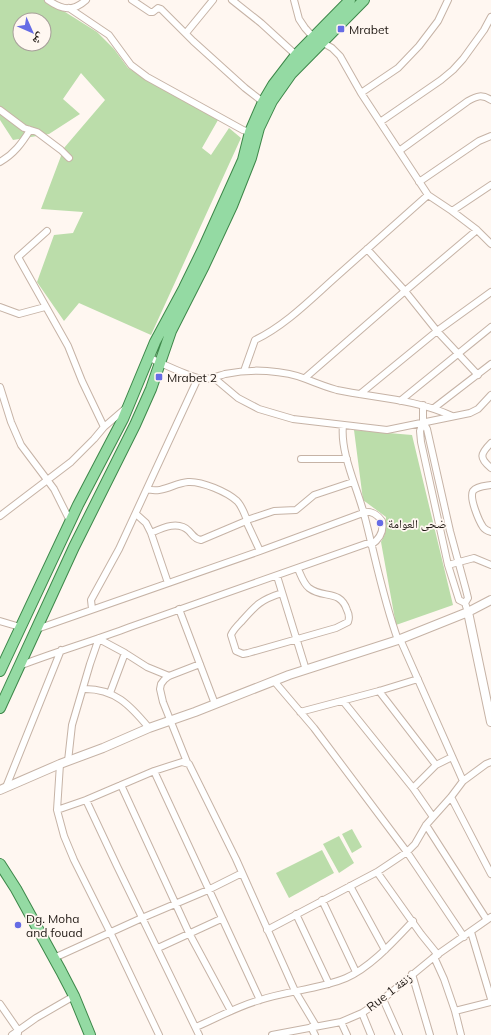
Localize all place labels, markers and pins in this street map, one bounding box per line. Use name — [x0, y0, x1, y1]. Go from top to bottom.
place label: Mrabet — [349, 22, 389, 37]
marker: Mrabet — [336, 24, 346, 34]
place label: Mrabet 2 — [167, 370, 217, 385]
marker: Mrabet 2 — [154, 372, 164, 382]
place label: ضحى العوامة — [388, 516, 447, 531]
marker: ضحى العوامة — [375, 518, 385, 528]
place label: Dg. Moha and fouad — [26, 911, 83, 940]
marker: Dg. Moha and fouad — [13, 920, 23, 930]

